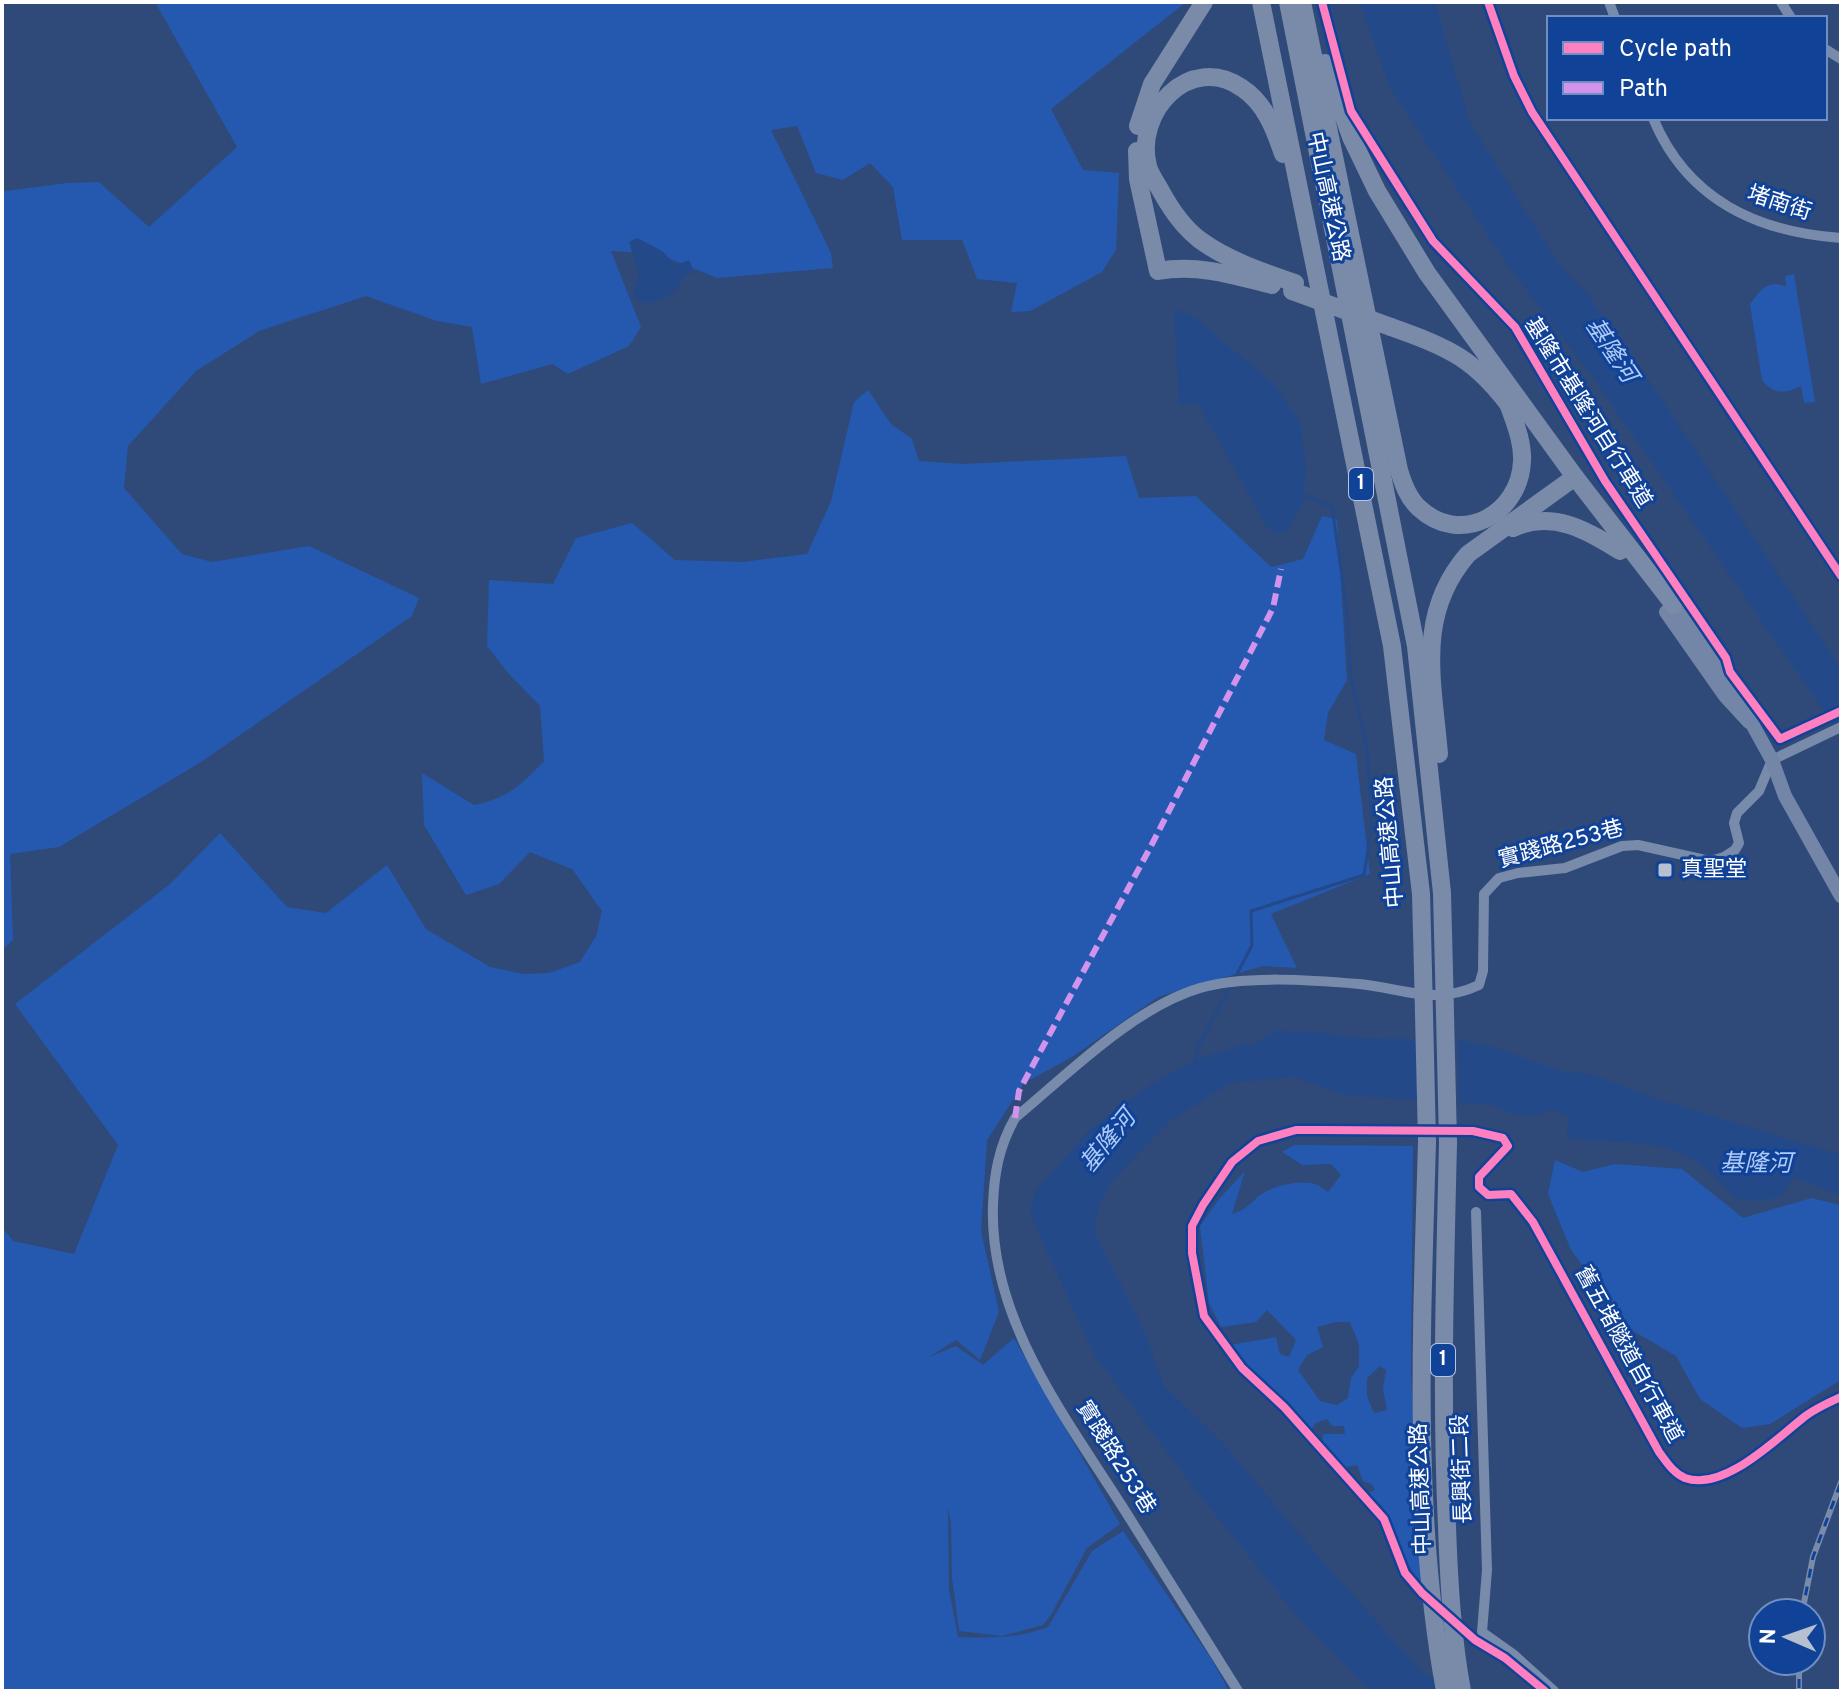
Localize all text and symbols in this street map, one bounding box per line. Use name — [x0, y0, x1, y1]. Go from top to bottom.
legend — [1547, 16, 1827, 120]
text: Cycle path — [1619, 35, 1732, 65]
text: Path — [1619, 75, 1668, 105]
street label: 中山高速公路 — [1300, 130, 1354, 264]
street label: 堵南街 — [1743, 181, 1815, 227]
street label: 基隆市基隆河自行車道 — [1517, 313, 1657, 513]
water label: 基隆河 — [1577, 313, 1645, 393]
road number: 1 — [1349, 468, 1373, 500]
street label: 中山高速公路 — [1372, 775, 1410, 909]
street label: 實踐路253巷 — [1496, 815, 1626, 875]
place label: 真聖堂 — [1681, 857, 1747, 884]
marker: 真聖堂 — [1656, 861, 1674, 879]
water label: 基隆河 — [1075, 1101, 1146, 1179]
water label: 基隆河 — [1720, 1150, 1796, 1180]
street label: 舊五堵隧道自行車道 — [1568, 1262, 1688, 1448]
road number: 1 — [1431, 1344, 1455, 1376]
street label: 實踐路253巷 — [1070, 1396, 1160, 1520]
street label: 長興街二段 — [1448, 1414, 1478, 1524]
street label: 中山高速公路 — [1406, 1423, 1438, 1555]
north arrow — [1747, 1597, 1827, 1677]
text: N — [1756, 1628, 1783, 1645]

